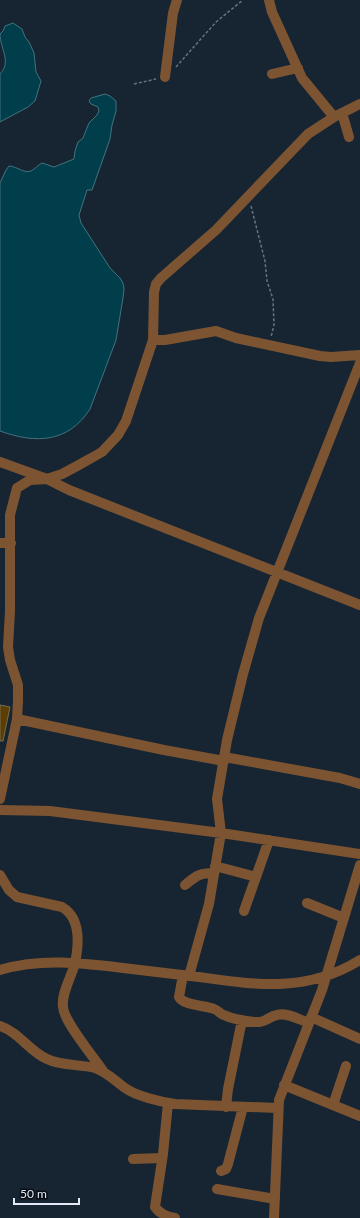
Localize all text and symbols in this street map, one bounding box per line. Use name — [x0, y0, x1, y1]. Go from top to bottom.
scale bar — [14, 1180, 79, 1206]
text: 50 m — [20, 1186, 47, 1201]

